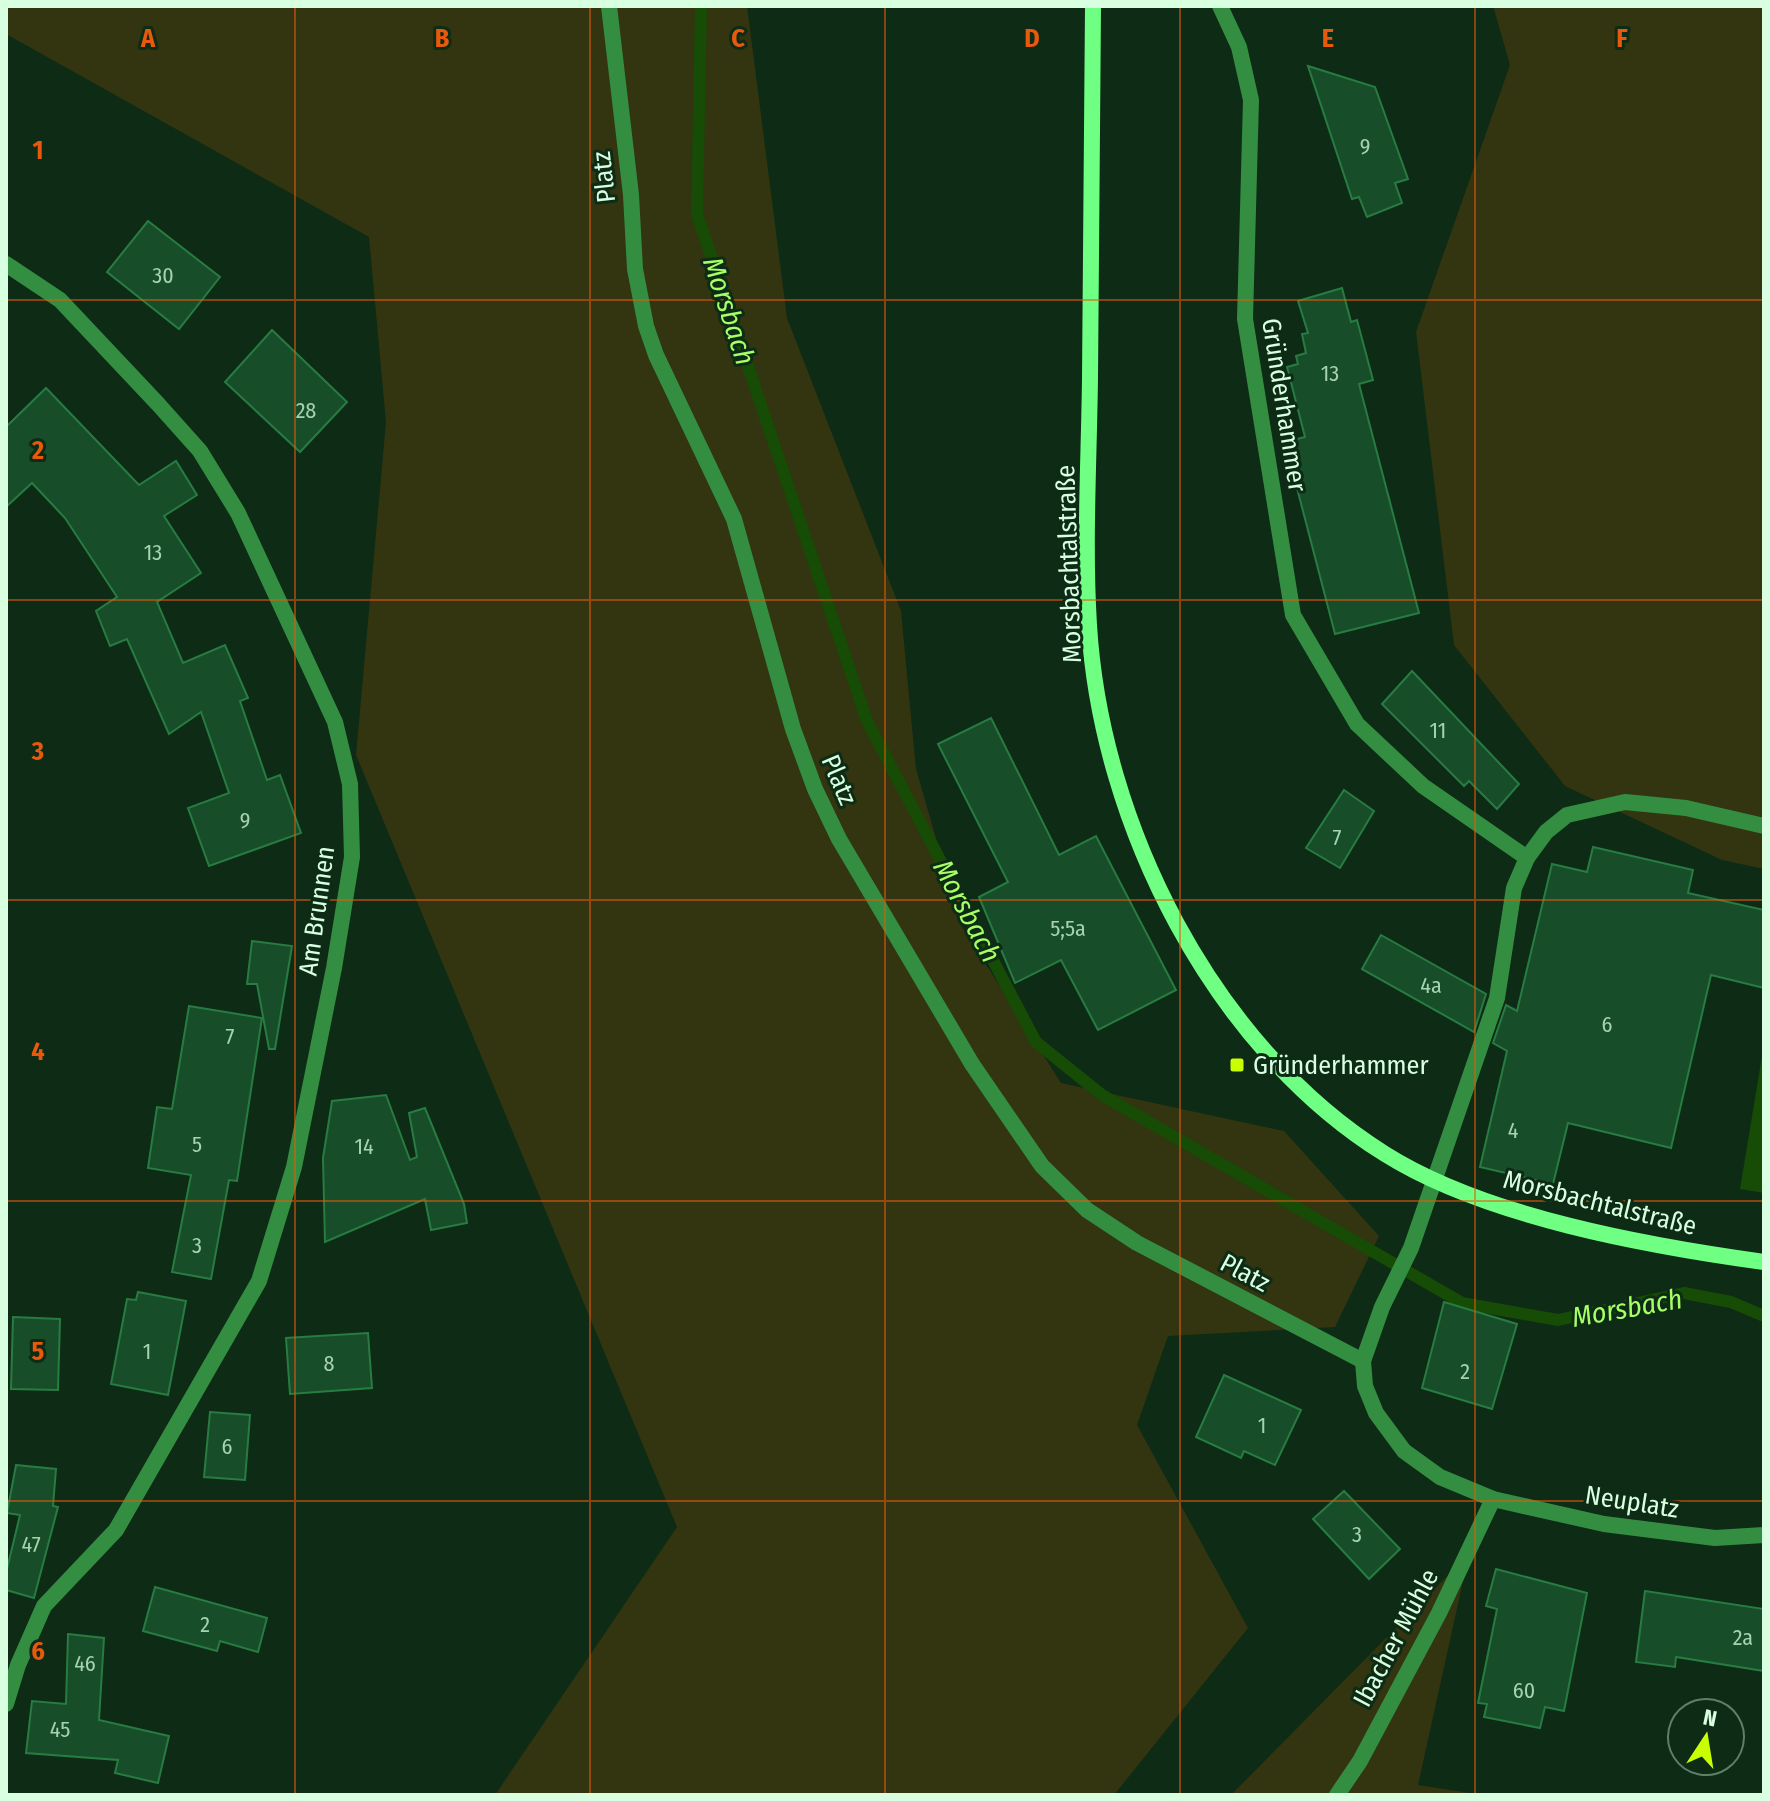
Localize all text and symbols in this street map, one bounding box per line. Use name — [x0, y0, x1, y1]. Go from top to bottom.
text: A — [140, 23, 156, 54]
text: B — [435, 23, 450, 54]
text: C — [731, 23, 745, 54]
text: D — [1024, 23, 1040, 54]
text: E — [1322, 23, 1334, 54]
text: F — [1616, 23, 1628, 54]
house number: 9 — [1360, 133, 1370, 160]
text: 1 — [33, 135, 44, 166]
street label: Platz — [586, 150, 622, 204]
water label: Morsbach — [696, 253, 762, 369]
house number: 30 — [152, 262, 174, 289]
street label: Gründerhammer — [1255, 316, 1313, 494]
house number: 13 — [1321, 360, 1339, 387]
house number: 28 — [296, 397, 316, 424]
text: 2 — [31, 435, 44, 466]
street label: Morsbachtalstraße — [1050, 464, 1088, 664]
house number: 13 — [144, 539, 162, 566]
house number: 11 — [1430, 717, 1446, 744]
text: 3 — [31, 736, 44, 767]
street label: Platz — [815, 750, 863, 810]
house number: 9 — [240, 807, 250, 834]
house number: 7 — [1333, 824, 1342, 851]
street label: Am Brunnen — [293, 844, 341, 978]
water label: Morsbach — [926, 854, 1008, 968]
house number: 5;5a — [1050, 915, 1086, 942]
house number: 4a — [1420, 972, 1442, 999]
house number: 6 — [1602, 1011, 1613, 1038]
house number: 7 — [226, 1023, 235, 1050]
text: 4 — [31, 1036, 45, 1067]
place label: Gründerhammer — [1253, 1050, 1428, 1081]
marker: Gründerhammer — [1228, 1056, 1246, 1074]
house number: 4 — [1508, 1117, 1519, 1144]
house number: 5 — [192, 1131, 202, 1158]
house number: 14 — [354, 1133, 374, 1160]
street label: Morsbachtalstraße — [1500, 1164, 1700, 1242]
house number: 3 — [192, 1232, 202, 1259]
street label: Platz — [1215, 1247, 1275, 1299]
water label: Morsbach — [1569, 1282, 1685, 1334]
text: 5 — [32, 1336, 45, 1367]
house number: 1 — [143, 1338, 151, 1365]
house number: 8 — [323, 1350, 335, 1377]
house number: 2 — [1460, 1358, 1470, 1385]
house number: 1 — [1258, 1412, 1266, 1439]
house number: 6 — [222, 1433, 233, 1460]
street label: Neuplatz — [1583, 1479, 1681, 1525]
house number: 3 — [1352, 1521, 1362, 1548]
house number: 47 — [21, 1531, 41, 1558]
street label: Ibacher Mühle — [1347, 1564, 1445, 1712]
house number: 2 — [200, 1611, 210, 1638]
house number: 2a — [1733, 1624, 1753, 1651]
text: 6 — [31, 1636, 45, 1667]
house number: 46 — [74, 1650, 96, 1677]
house number: 60 — [1513, 1677, 1535, 1704]
north arrow — [1666, 1697, 1746, 1777]
text: N — [1701, 1703, 1719, 1733]
house number: 45 — [50, 1716, 70, 1743]

